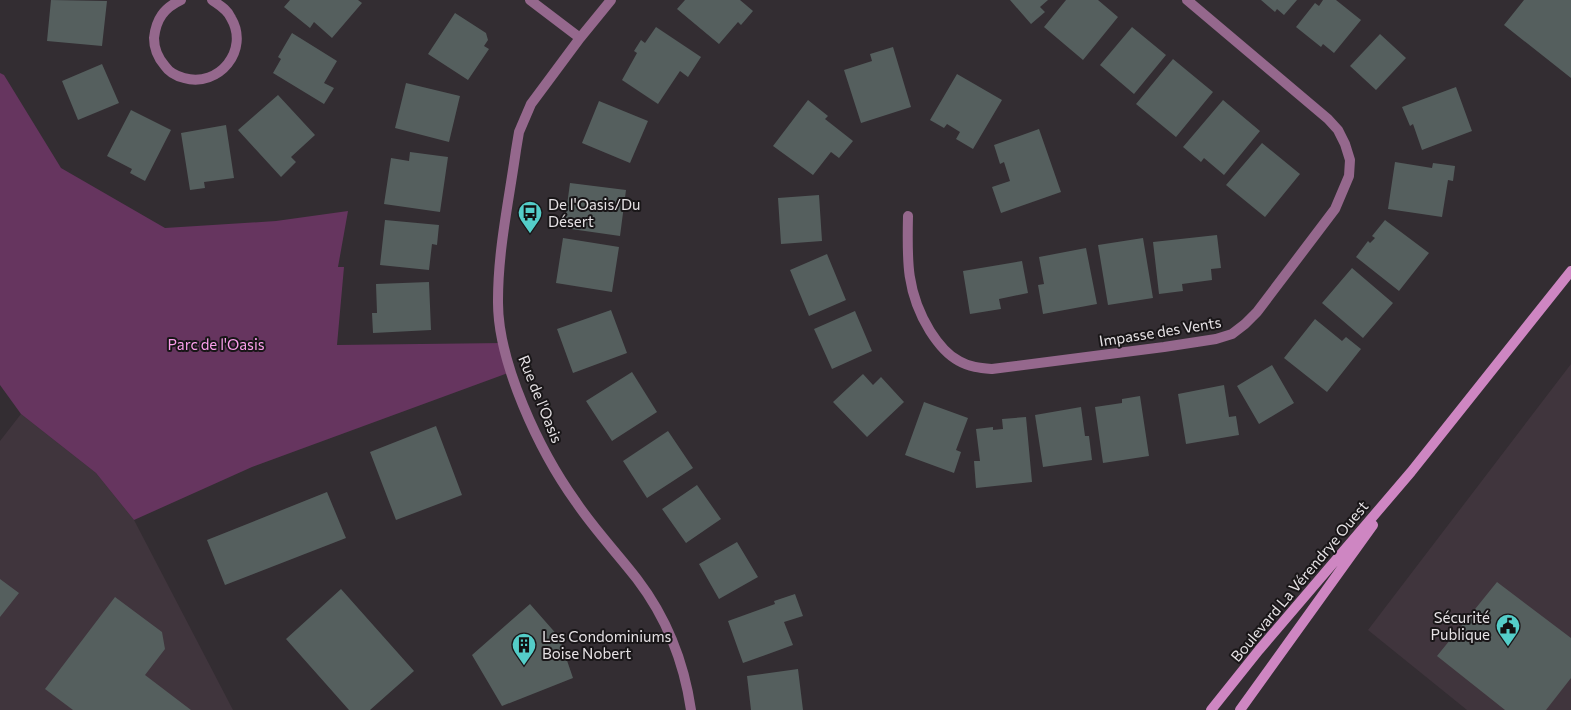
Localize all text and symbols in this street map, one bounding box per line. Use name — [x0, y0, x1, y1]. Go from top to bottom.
place label: De l'Oasis/Du Désert — [548, 195, 640, 230]
bus stop icon: De l'Oasis/Du Désert — [517, 200, 543, 234]
street label: Impasse des Vents — [1098, 312, 1223, 350]
park label: Parc de l'Oasis — [167, 335, 265, 353]
street label: Rue de l'Oasis — [515, 353, 567, 446]
street label: Boulevard La Vérendrye Ouest — [1226, 497, 1372, 665]
place label: Sécurité Publique — [1431, 608, 1490, 643]
public building icon: Sécurité Publique — [1495, 613, 1521, 647]
place label: Les Condominiums Boise Nobert — [542, 627, 672, 662]
building icon: Les Condominiums Boise Nobert — [511, 632, 537, 666]

